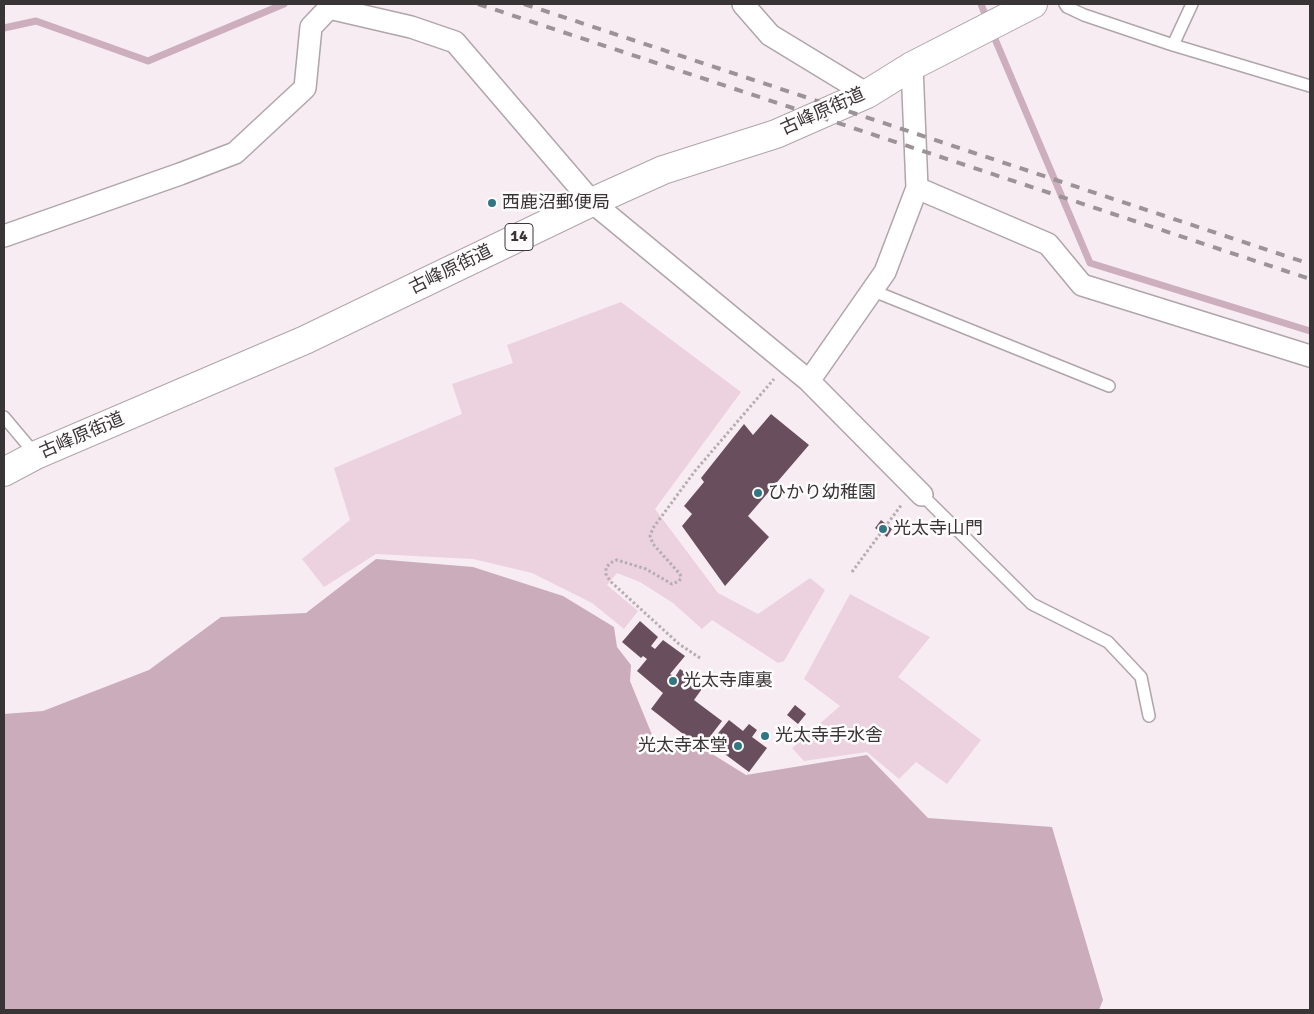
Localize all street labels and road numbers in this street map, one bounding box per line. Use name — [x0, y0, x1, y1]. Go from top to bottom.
street label: 古峰原街道 — [777, 84, 869, 140]
road number: 14 — [505, 223, 533, 250]
street label: 古峰原街道 — [406, 241, 496, 299]
street label: 古峰原街道 — [36, 408, 128, 464]

